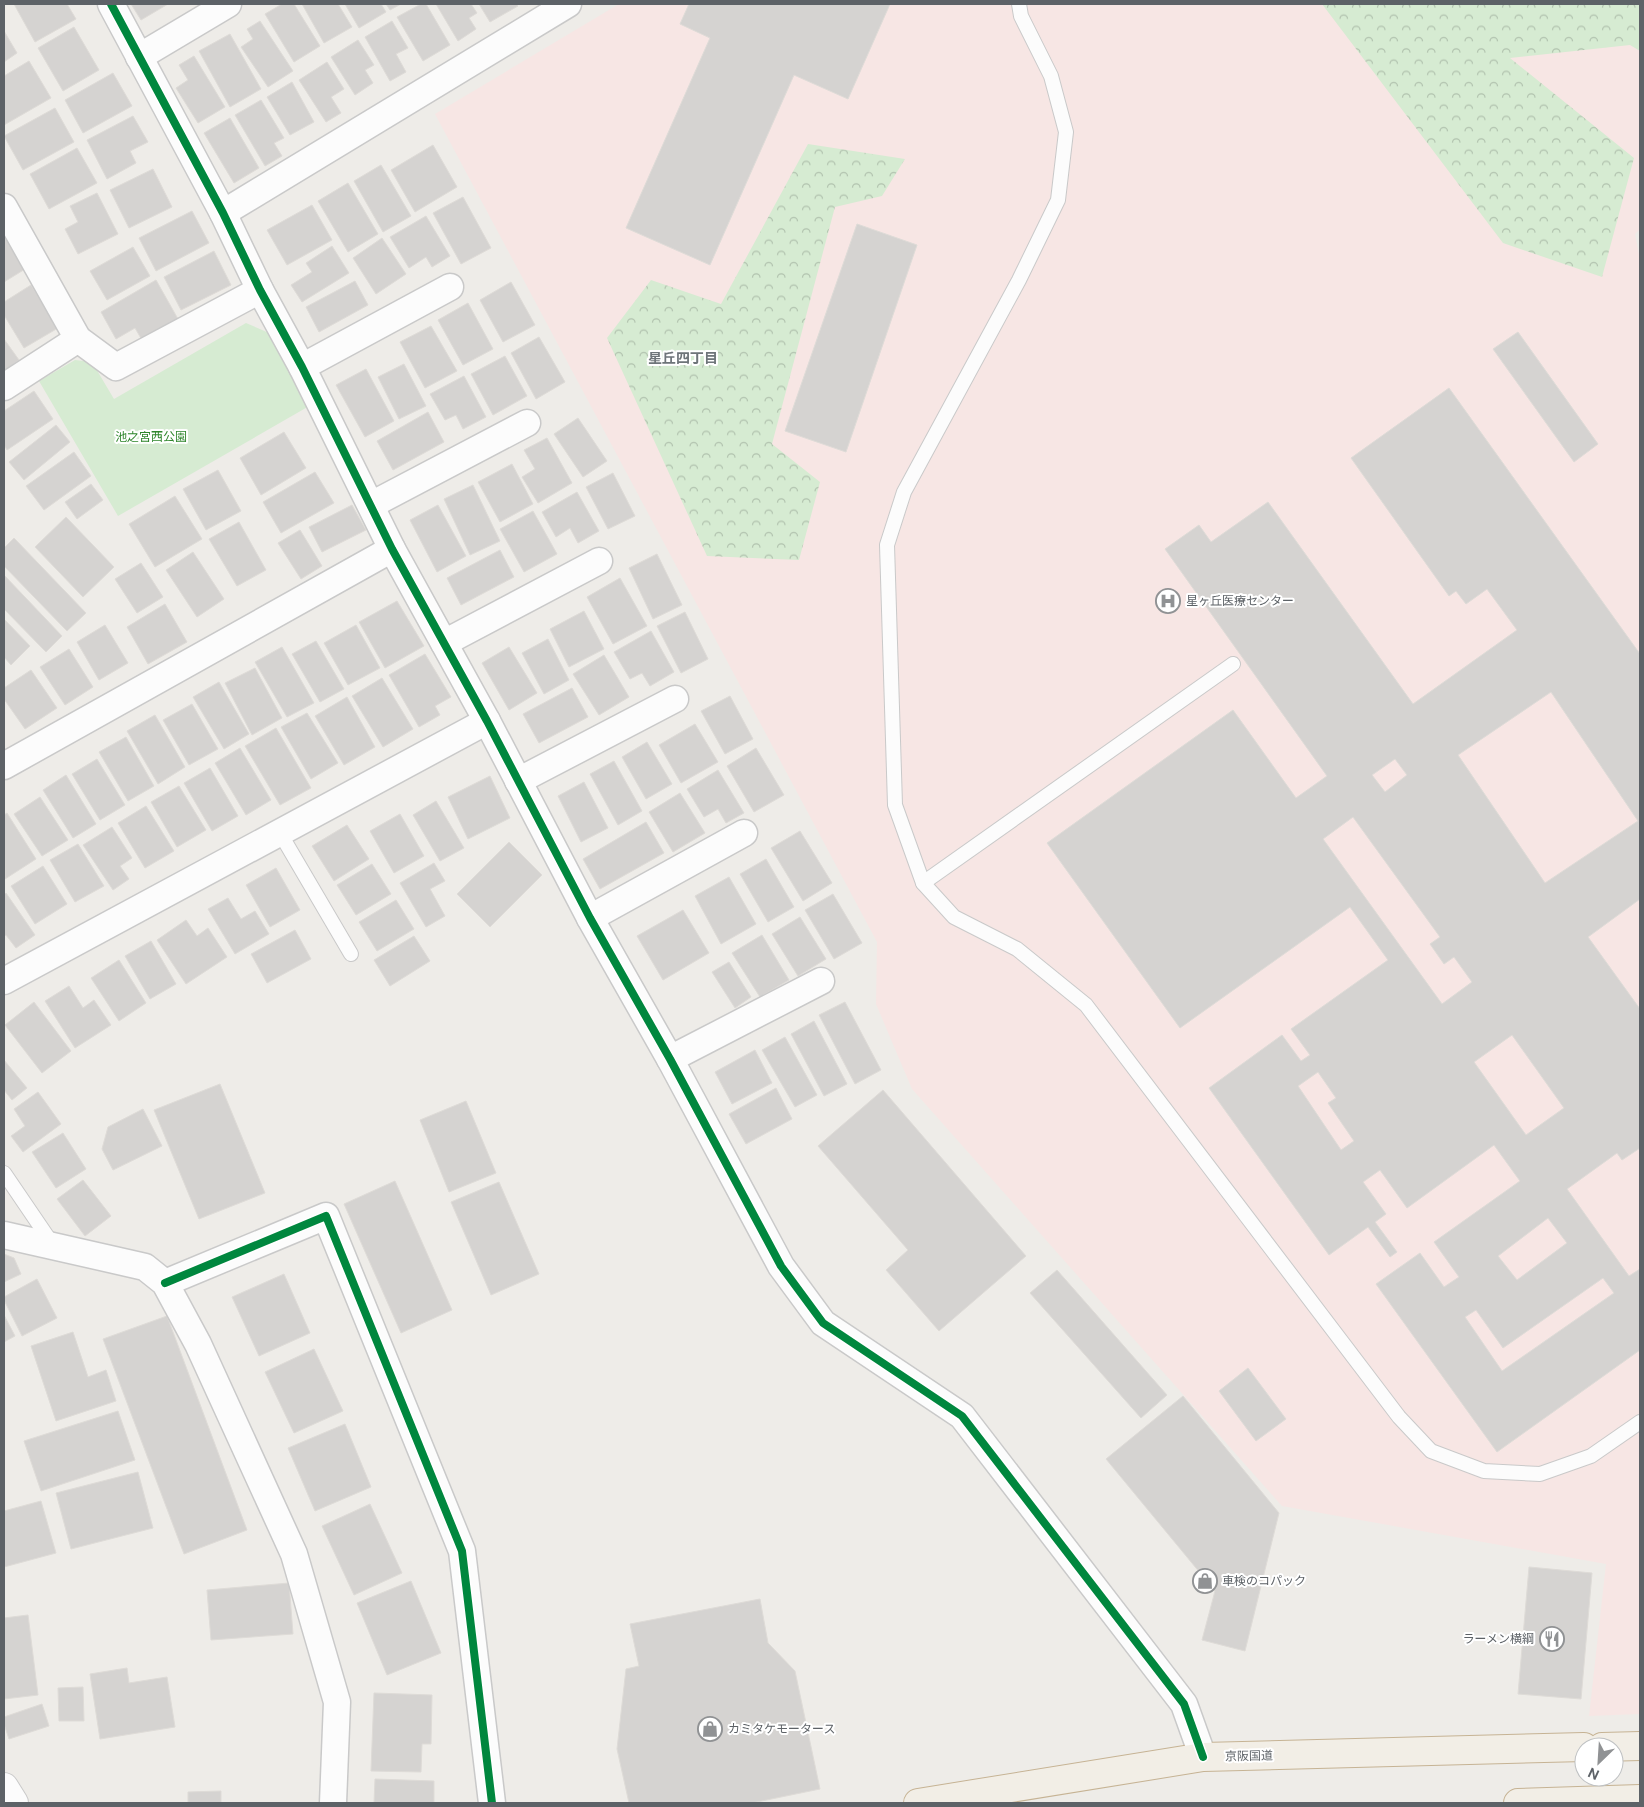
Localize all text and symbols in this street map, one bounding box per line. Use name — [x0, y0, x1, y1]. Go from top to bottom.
district label: 星丘四丁目 — [648, 349, 718, 367]
park label: 池之宮西公園 — [115, 429, 187, 445]
hospital icon: 星ヶ丘医療センター — [1155, 588, 1181, 614]
place label: 星ヶ丘医療センター — [1186, 593, 1294, 609]
shop icon: 車検のコパック — [1192, 1568, 1218, 1594]
place label: 車検のコパック — [1222, 1573, 1306, 1589]
restaurant icon: ラーメン横綱 — [1539, 1626, 1565, 1652]
place label: ラーメン横綱 — [1462, 1631, 1534, 1647]
shop icon: カミタケモータース — [697, 1716, 723, 1742]
place label: カミタケモータース — [728, 1721, 835, 1737]
north arrow — [1574, 1737, 1624, 1787]
street label: 京阪国道 — [1225, 1748, 1273, 1764]
text: N — [1585, 1763, 1602, 1784]

